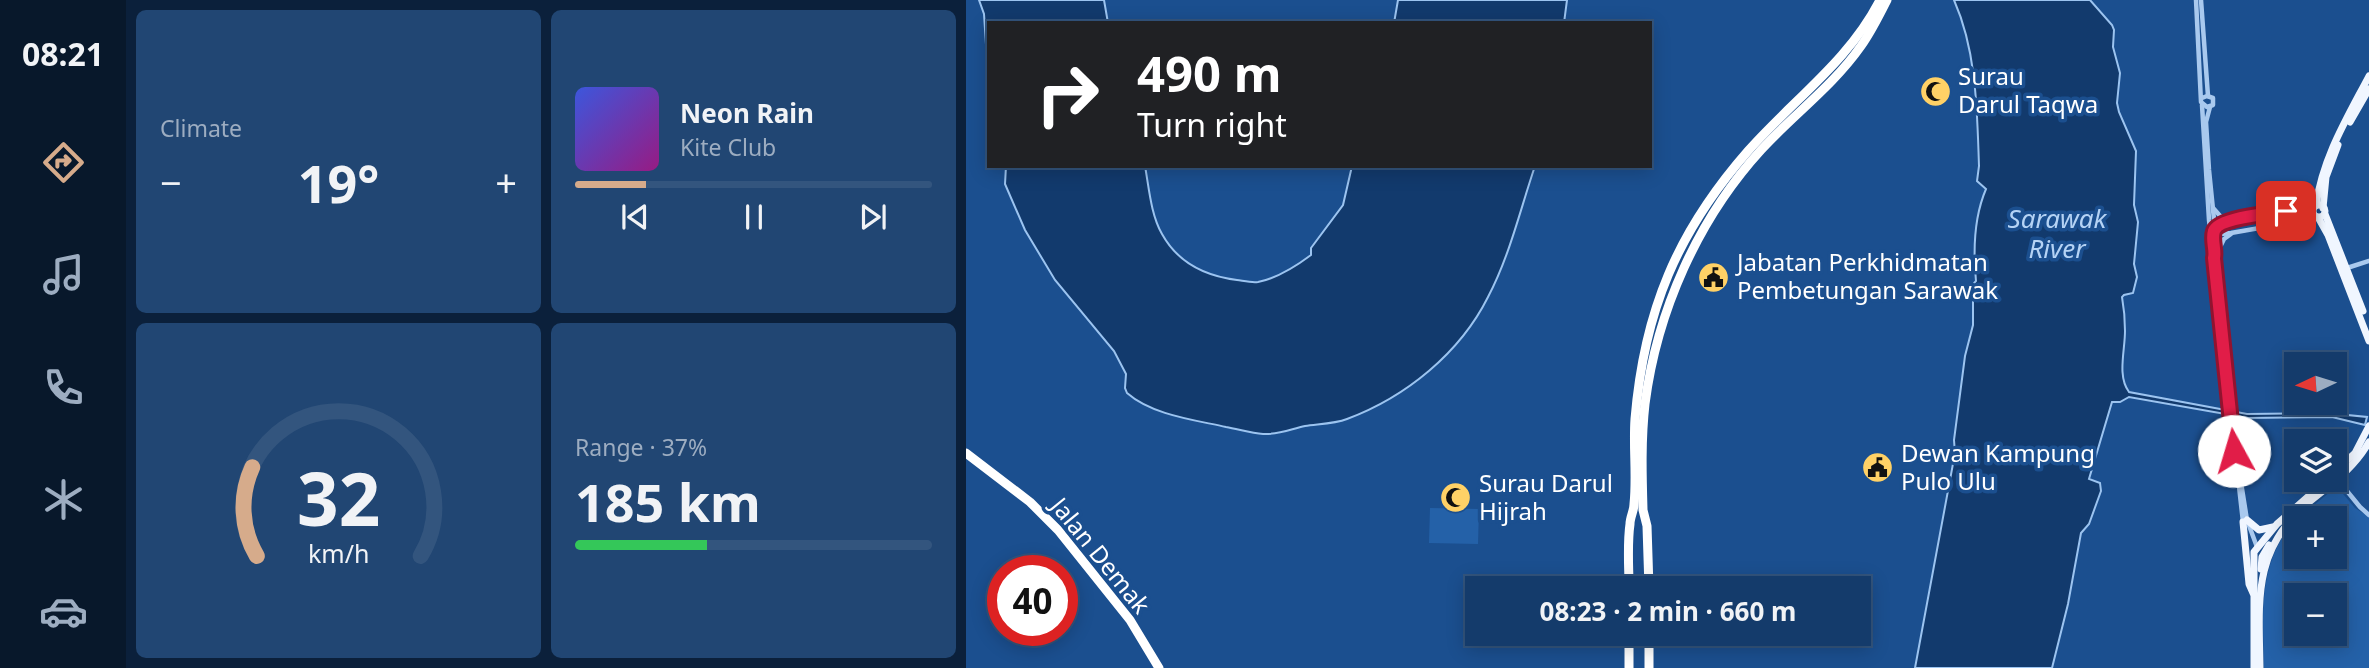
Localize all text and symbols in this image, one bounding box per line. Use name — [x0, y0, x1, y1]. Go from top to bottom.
text: 08:21 — [22, 32, 104, 75]
text: 490 m — [1137, 40, 1282, 106]
icon: right — [1022, 49, 1113, 140]
place label: Surau Darul Taqwa — [1958, 59, 2098, 120]
mosque icon: Surau Darul Taqwa — [1918, 74, 1952, 108]
text: Neon Rain — [680, 95, 814, 131]
text: Turn right — [1137, 103, 1287, 146]
text: Climate — [160, 112, 242, 144]
text: Kite Club — [680, 131, 776, 163]
icon: directions — [39, 138, 88, 187]
text: 19° — [298, 147, 379, 218]
text: − — [160, 156, 182, 208]
text: + — [495, 156, 517, 208]
pin — [2256, 181, 2316, 241]
icon: arrive — [2267, 192, 2305, 230]
icon: previous — [616, 198, 654, 236]
icon: pause — [735, 198, 773, 236]
icon: next — [854, 198, 892, 236]
water label: Sarawak River — [2008, 200, 2108, 266]
place label: Jabatan Perkhidmatan Pembetungan Sarawak — [1735, 245, 1998, 306]
icon: music — [39, 250, 88, 299]
public building icon: Jabatan Perkhidmatan Pembetungan Sarawak — [1697, 260, 1731, 294]
north arrow — [2284, 352, 2347, 415]
map controls — [2284, 352, 2347, 646]
icon: phone — [39, 363, 88, 412]
position arrow — [2197, 414, 2271, 488]
button: layers — [2284, 429, 2347, 492]
text: Range · 37% — [575, 431, 707, 463]
place label: Dewan Kampung Pulo Ulu — [1901, 436, 2095, 497]
text: 32 — [297, 449, 380, 548]
public building icon: Dewan Kampung Pulo Ulu — [1861, 451, 1895, 485]
text: 185 km — [575, 466, 761, 537]
place label: Surau Darul Hijrah — [1479, 466, 1613, 527]
icon: climate — [39, 475, 88, 524]
mosque icon: Surau Darul Hijrah — [1439, 481, 1473, 515]
street label: Jalan Demak — [1043, 489, 1158, 620]
button: + — [2284, 506, 2347, 569]
text: km/h — [308, 536, 369, 570]
speed limit sign: 40 — [987, 555, 1078, 646]
button: − — [2284, 583, 2347, 646]
icon: car — [39, 587, 88, 636]
text: 08:23 · 2 min · 660 m — [1540, 593, 1796, 629]

